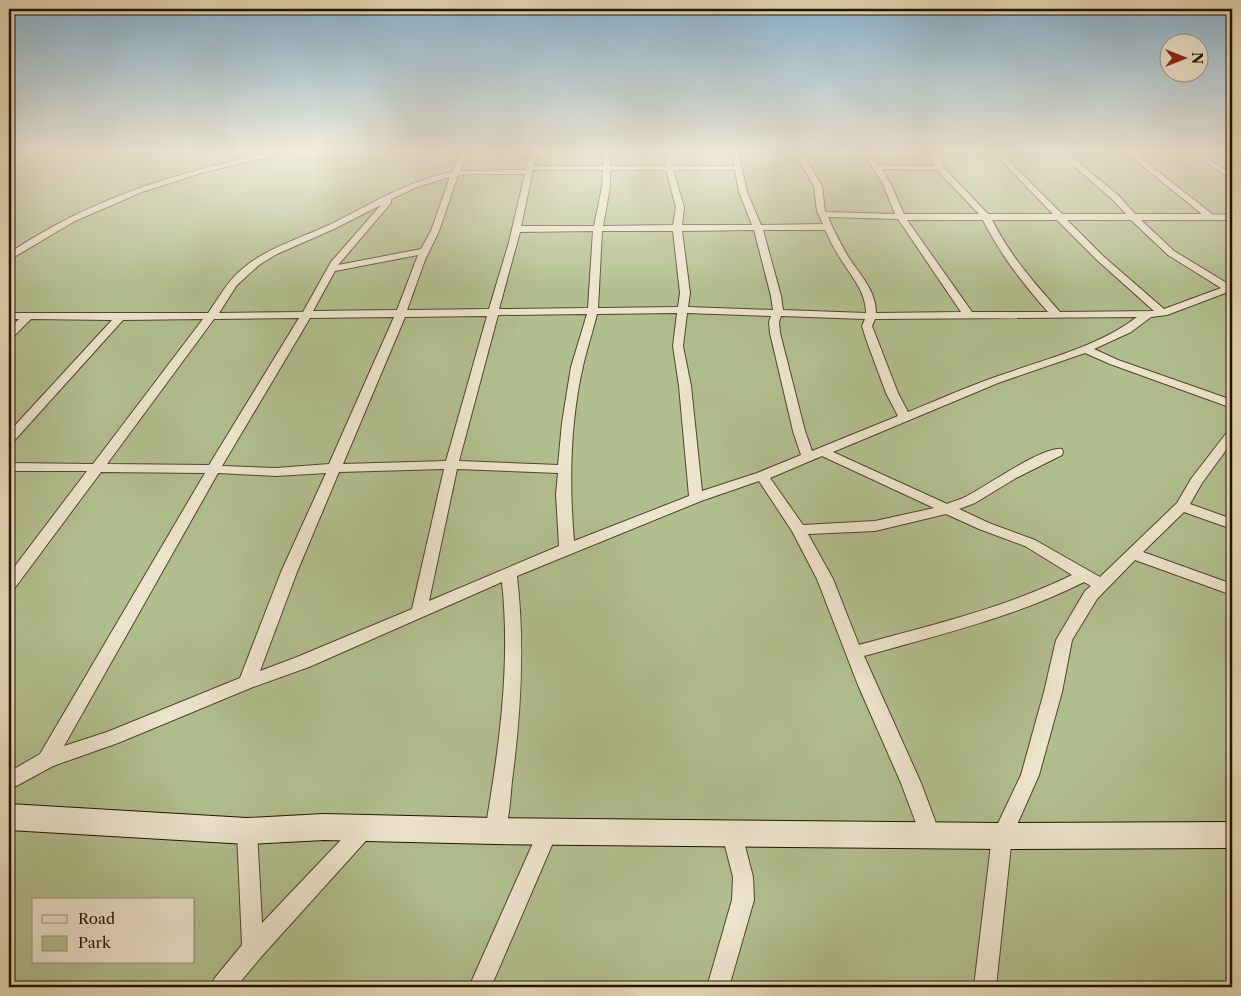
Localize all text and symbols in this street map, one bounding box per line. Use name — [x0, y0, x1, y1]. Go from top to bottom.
north arrow — [1158, 32, 1208, 82]
text: N — [1188, 52, 1206, 64]
legend — [32, 898, 195, 964]
text: Road — [78, 909, 115, 928]
text: Park — [78, 933, 112, 952]

